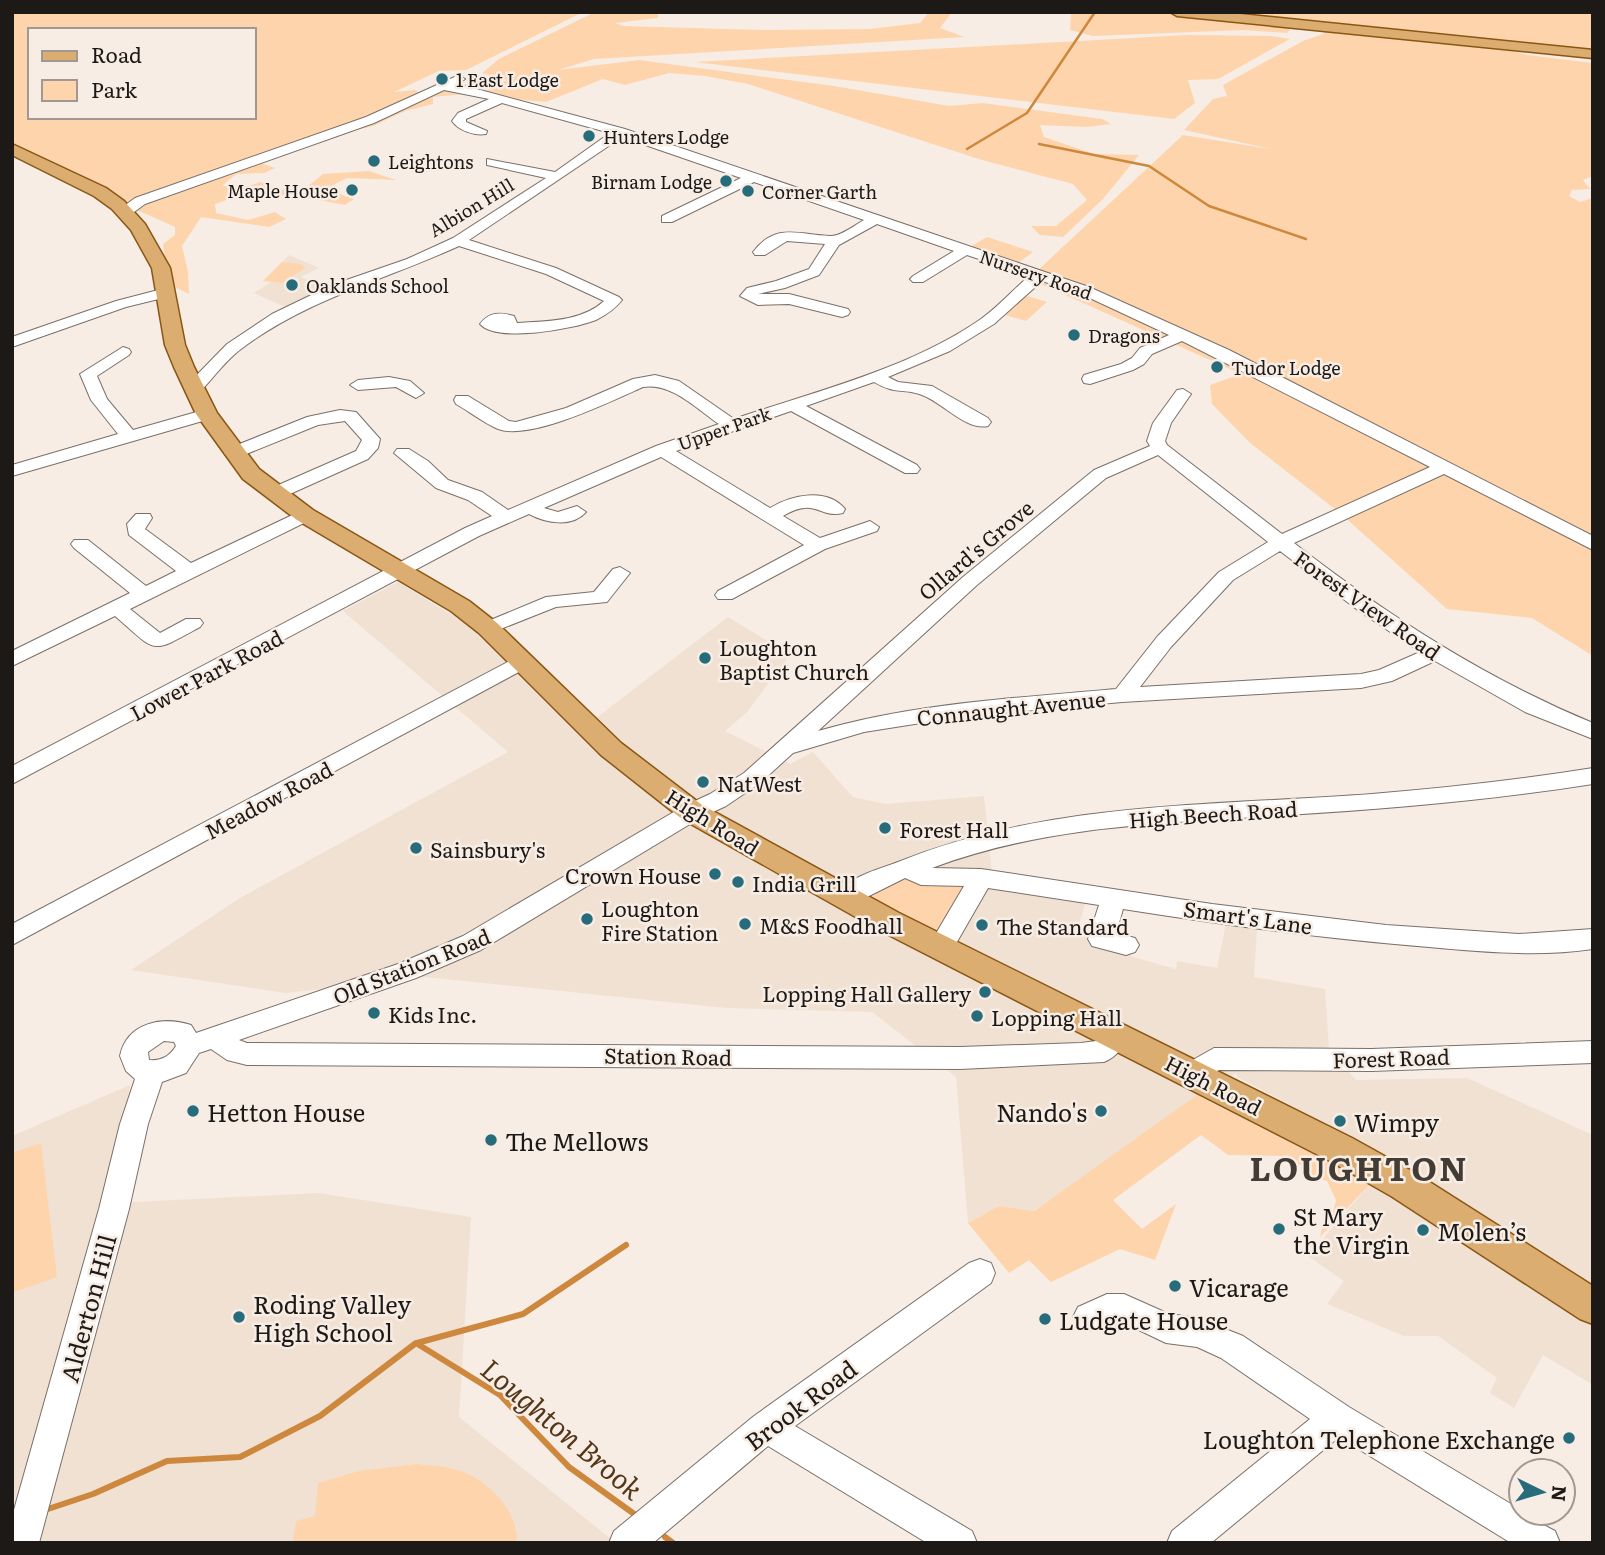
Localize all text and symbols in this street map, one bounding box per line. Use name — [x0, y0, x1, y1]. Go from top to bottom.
legend — [28, 28, 256, 119]
text: Road — [91, 38, 142, 69]
place label: 1 East Lodge — [456, 66, 559, 93]
marker: 1 East Lodge — [434, 71, 450, 87]
text: Park — [91, 73, 137, 104]
place label: Hunters Lodge — [603, 123, 729, 150]
marker: Hunters Lodge — [581, 128, 597, 144]
place label: Leightons — [388, 148, 473, 175]
marker: Leightons — [366, 153, 382, 169]
place label: Birnam Lodge — [591, 168, 712, 195]
street label: Albion Hill — [423, 171, 519, 243]
marker: Birnam Lodge — [718, 173, 734, 189]
place label: Maple House — [227, 177, 338, 204]
place label: Corner Garth — [762, 178, 877, 205]
marker: Maple House — [344, 182, 360, 198]
marker: Corner Garth — [740, 183, 756, 199]
street label: Nursery Road — [976, 242, 1096, 306]
place label: Oaklands School — [306, 272, 449, 299]
marker: Oaklands School — [284, 277, 300, 293]
place label: Dragons — [1088, 322, 1160, 349]
marker: Dragons — [1066, 327, 1082, 343]
place label: Tudor Lodge — [1231, 354, 1341, 381]
marker: Tudor Lodge — [1209, 359, 1225, 375]
street label: Upper Park — [674, 399, 775, 457]
street label: Ollard's Grove — [911, 491, 1039, 606]
street label: Forest View Road — [1288, 542, 1448, 666]
street label: Lower Park Road — [124, 621, 288, 727]
place label: Loughton Baptist Church — [719, 631, 869, 686]
marker: Loughton Baptist Church — [697, 650, 713, 666]
street label: Connaught Avenue — [915, 682, 1107, 732]
street label: Meadow Road — [199, 752, 338, 846]
place label: NatWest — [717, 767, 803, 798]
marker: NatWest — [695, 774, 711, 790]
street label: High Road — [660, 780, 766, 862]
street label: High Beech Road — [1127, 792, 1299, 834]
place label: Forest Hall — [899, 813, 1008, 844]
marker: Forest Hall — [877, 820, 893, 836]
place label: Sainsbury's — [430, 833, 545, 864]
marker: Sainsbury's — [408, 840, 424, 856]
place label: Crown House — [565, 859, 701, 890]
marker: Crown House — [707, 866, 723, 882]
place label: India Grill — [752, 867, 857, 898]
marker: India Grill — [730, 874, 746, 890]
place label: Loughton Fire Station — [601, 892, 719, 947]
street label: Smart's Lane — [1182, 892, 1314, 940]
place label: M&S Foodhall — [759, 909, 903, 940]
place label: The Standard — [996, 910, 1129, 941]
marker: Loughton Fire Station — [579, 911, 595, 927]
marker: M&S Foodhall — [737, 916, 753, 932]
marker: The Standard — [974, 917, 990, 933]
street label: Old Station Road — [328, 919, 495, 1011]
place label: Lopping Hall Gallery — [762, 977, 972, 1008]
marker: Lopping Hall Gallery — [977, 984, 993, 1000]
place label: Kids Inc. — [388, 998, 477, 1029]
place label: Lopping Hall — [991, 1001, 1122, 1032]
marker: Kids Inc. — [366, 1005, 382, 1021]
marker: Lopping Hall — [969, 1008, 985, 1024]
street label: Station Road — [604, 1038, 732, 1072]
street label: Forest Road — [1332, 1039, 1450, 1075]
street label: High Road — [1160, 1046, 1268, 1122]
place label: Hetton House — [207, 1094, 365, 1129]
place label: Nando's — [996, 1094, 1087, 1129]
marker: Hetton House — [185, 1103, 201, 1119]
marker: Nando's — [1093, 1103, 1109, 1119]
place label: Wimpy — [1354, 1104, 1439, 1139]
marker: Wimpy — [1332, 1113, 1348, 1129]
place label: The Mellows — [505, 1123, 649, 1158]
marker: The Mellows — [483, 1132, 499, 1148]
district label: LOUGHTON — [1249, 1142, 1469, 1191]
place label: St Mary the Virgin — [1293, 1198, 1410, 1261]
place label: Molen’s — [1437, 1213, 1526, 1248]
marker: St Mary the Virgin — [1271, 1221, 1287, 1237]
marker: Molen’s — [1415, 1222, 1431, 1238]
street label: Alderton Hill — [50, 1230, 124, 1386]
place label: Vicarage — [1189, 1269, 1289, 1304]
marker: Vicarage — [1167, 1278, 1183, 1294]
place label: Roding Valley High School — [253, 1286, 411, 1349]
place label: Ludgate House — [1059, 1302, 1228, 1337]
marker: Roding Valley High School — [231, 1309, 247, 1325]
marker: Ludgate House — [1037, 1311, 1053, 1327]
water label: Loughton Brook — [473, 1348, 654, 1509]
street label: Brook Road — [737, 1350, 864, 1458]
place label: Loughton Telephone Exchange — [1203, 1421, 1555, 1456]
marker: Loughton Telephone Exchange — [1561, 1430, 1577, 1446]
north arrow — [1507, 1457, 1577, 1527]
text: N — [1545, 1484, 1575, 1503]

